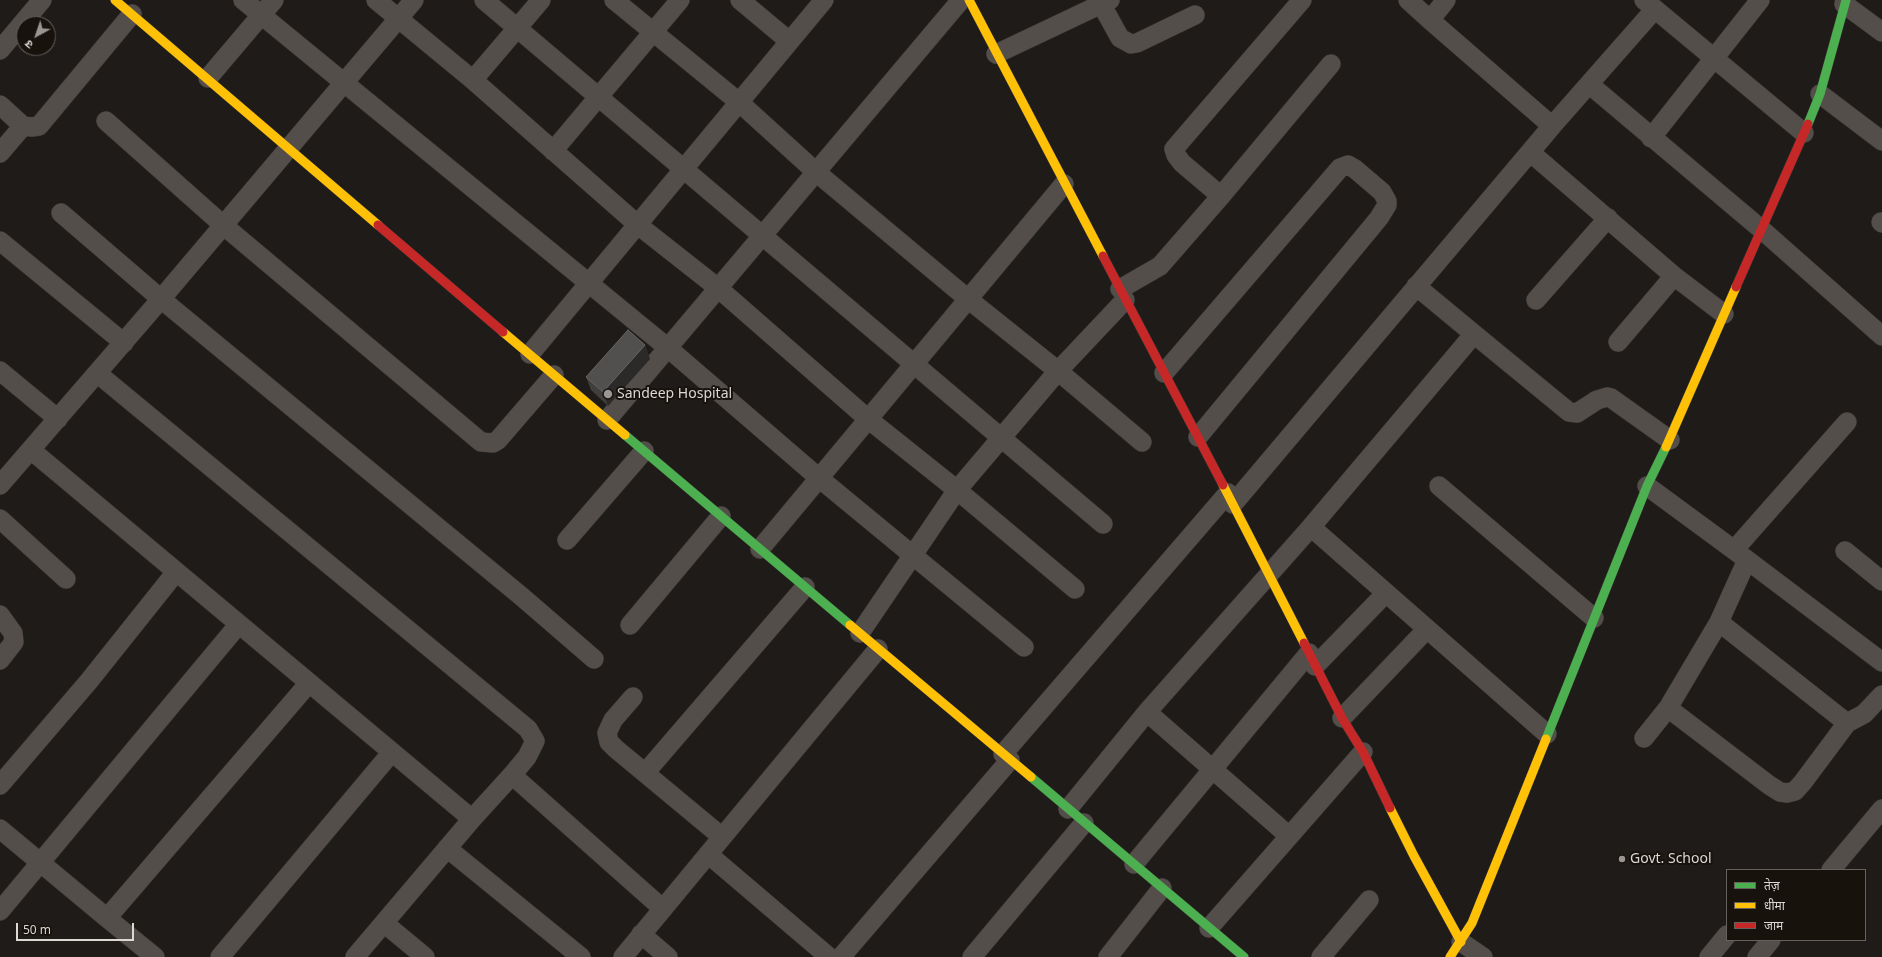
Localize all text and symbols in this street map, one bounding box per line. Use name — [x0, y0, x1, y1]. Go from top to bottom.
north arrow — [16, 16, 56, 56]
text: उ — [21, 37, 36, 53]
place label: Sandeep Hospital — [617, 386, 732, 402]
marker: Sandeep Hospital — [602, 388, 614, 400]
place label: Govt. School — [1630, 851, 1712, 867]
marker: Govt. School — [1617, 854, 1627, 864]
legend — [1726, 869, 1866, 941]
text: तेज़ — [1764, 877, 1780, 894]
text: धीमा — [1764, 897, 1785, 914]
scale bar — [18, 915, 136, 941]
text: जाम — [1764, 917, 1783, 934]
text: 50 m — [23, 921, 51, 938]

